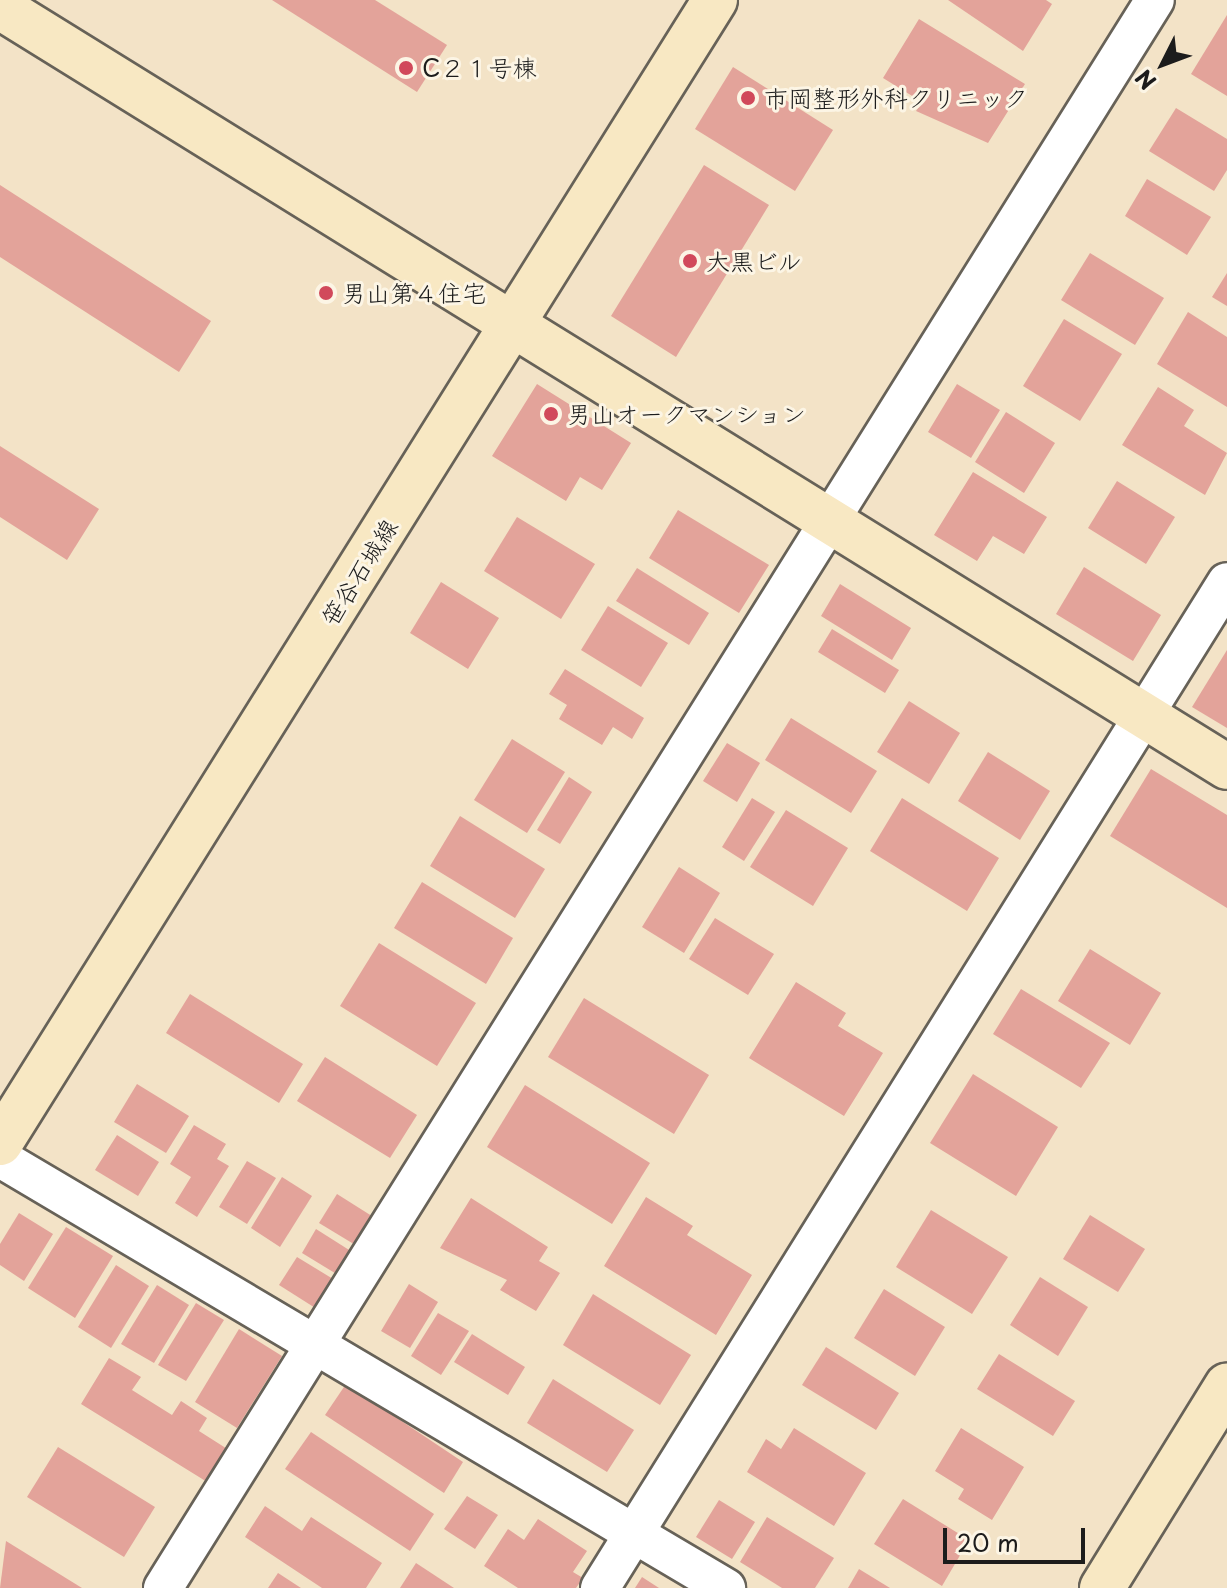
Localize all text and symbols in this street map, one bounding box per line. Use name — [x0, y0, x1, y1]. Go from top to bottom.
north arrow — [1123, 24, 1203, 104]
place label: C２１号棟 — [422, 54, 537, 82]
marker: C２１号棟 — [397, 59, 415, 77]
text: N — [1127, 63, 1163, 98]
place label: 市岡整形外科クリニック — [764, 84, 1028, 112]
marker: 市岡整形外科クリニック — [739, 89, 757, 107]
place label: 大黒ビル — [706, 247, 802, 275]
marker: 大黒ビル — [681, 252, 699, 270]
place label: 男山第４住宅 — [342, 279, 486, 307]
marker: 男山第４住宅 — [317, 284, 335, 302]
place label: 男山オークマンション — [567, 400, 807, 428]
marker: 男山オークマンション — [542, 405, 560, 423]
street label: 笹谷石城線 — [315, 513, 403, 631]
scale bar — [947, 1512, 1089, 1562]
text: 20 m — [957, 1524, 1019, 1560]

